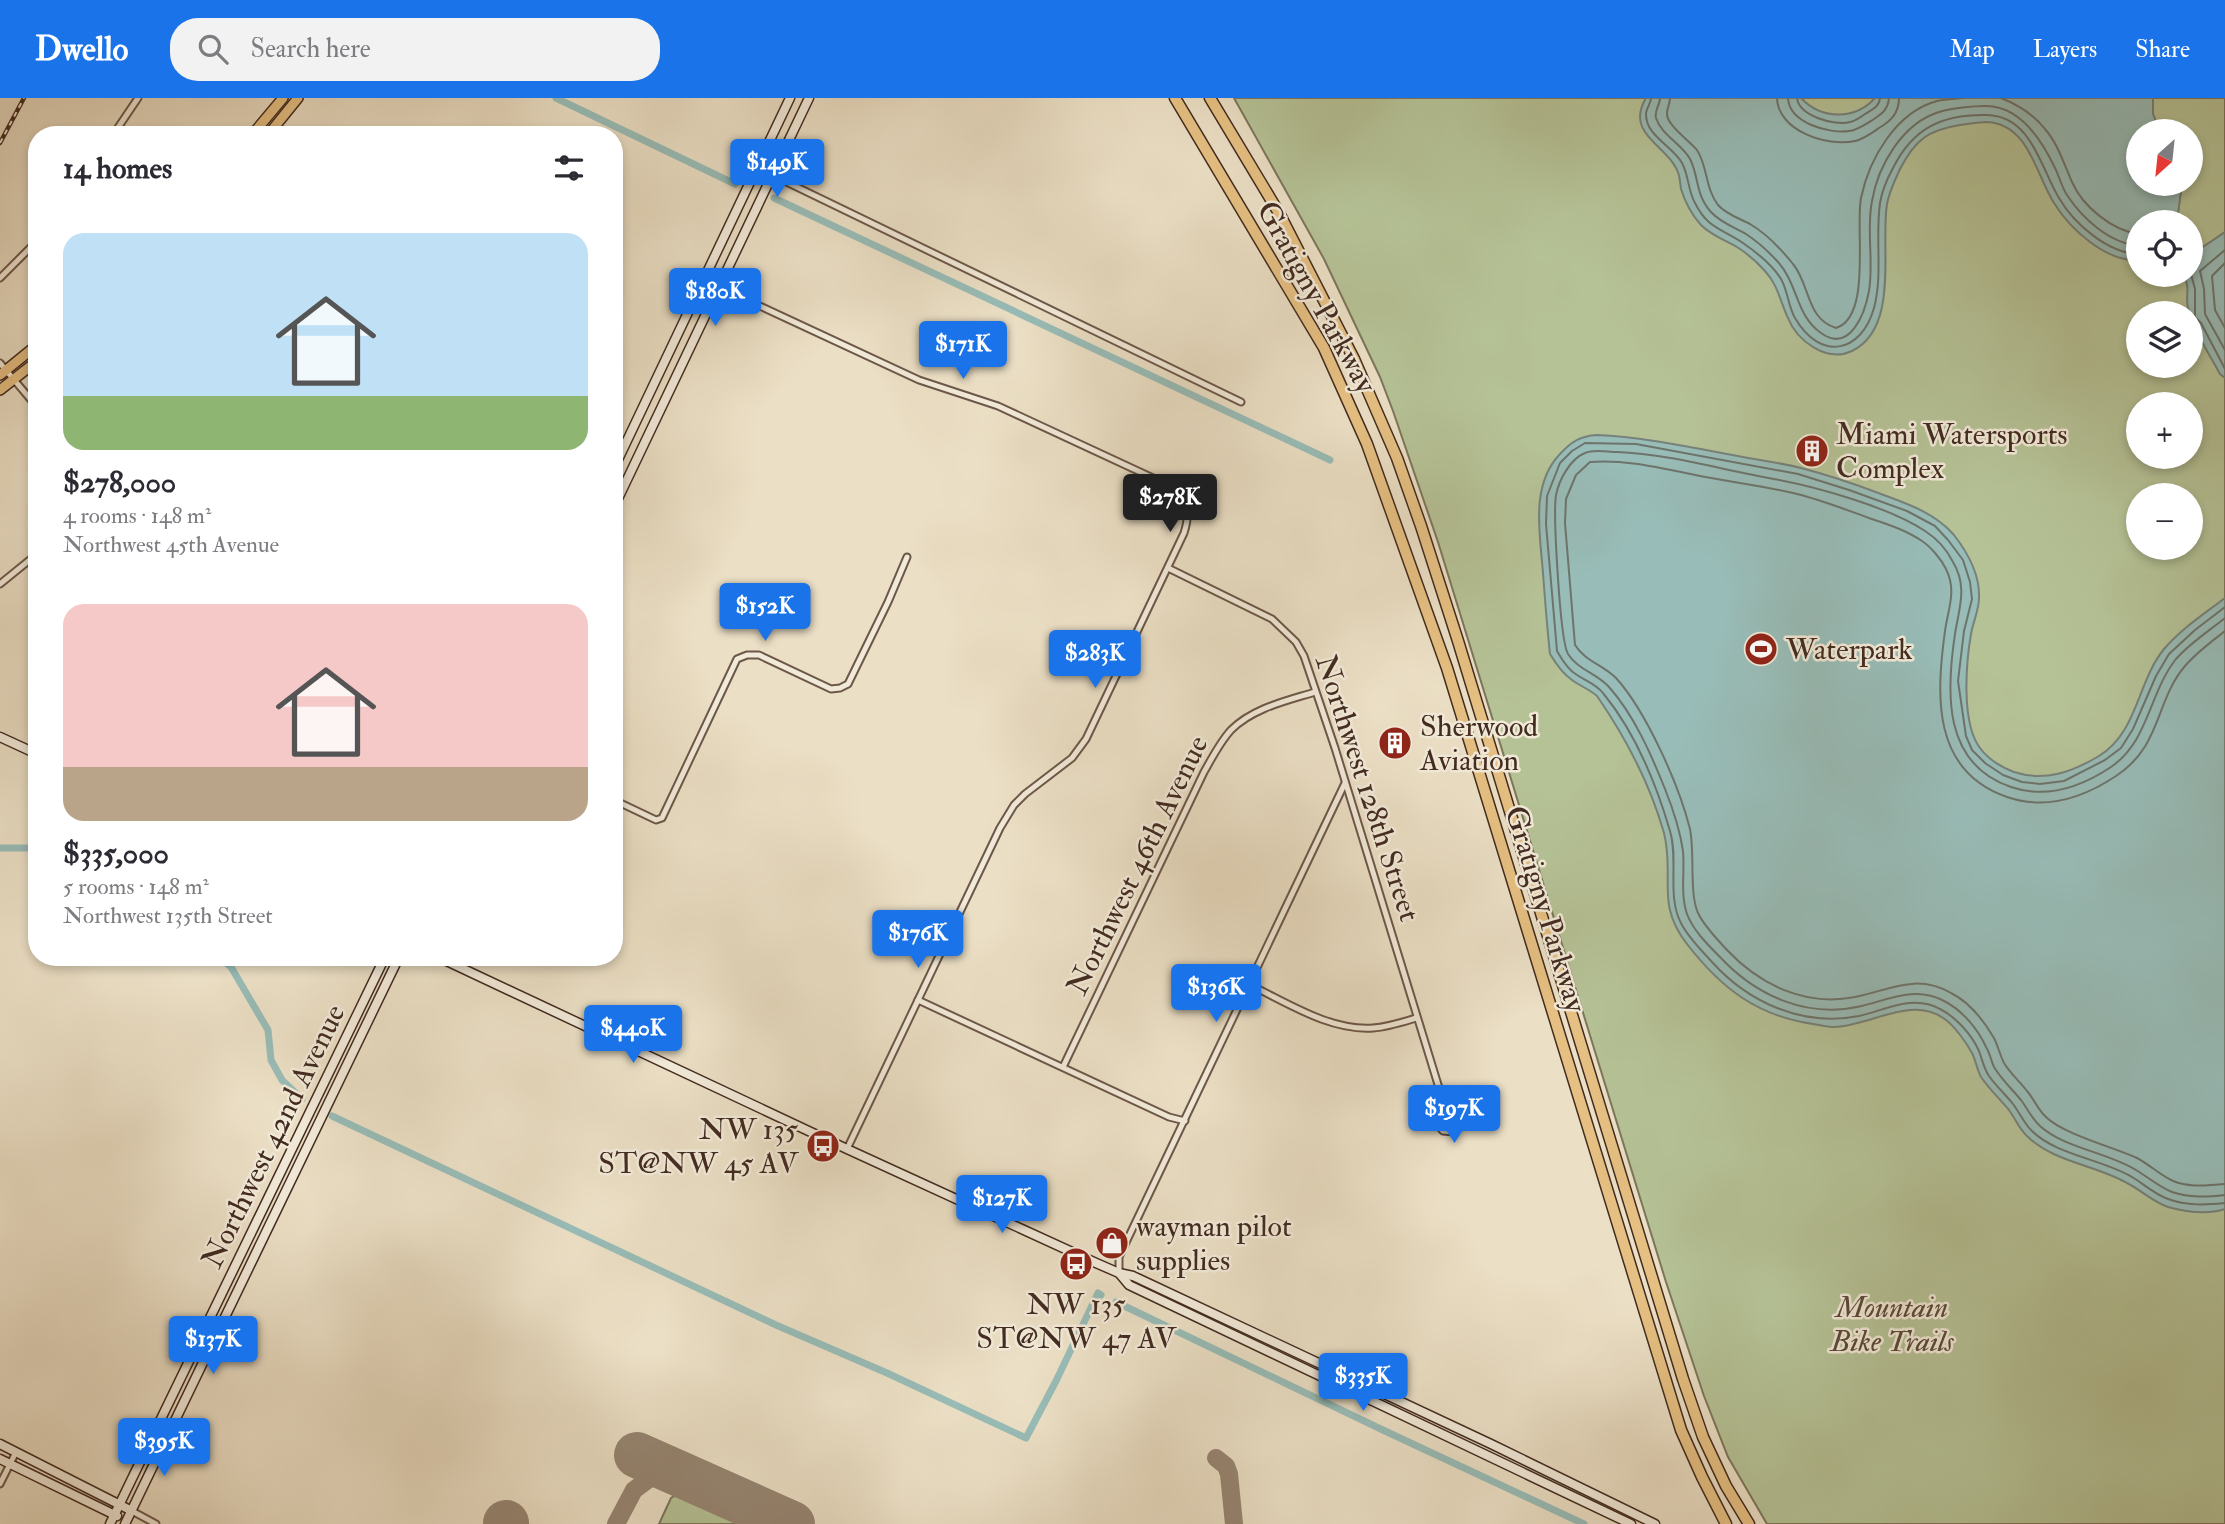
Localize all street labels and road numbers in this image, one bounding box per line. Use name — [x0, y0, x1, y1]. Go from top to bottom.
street label: Gratigny Parkway — [1249, 195, 1385, 400]
street label: Northwest 128th Street — [1307, 650, 1428, 926]
street label: Northwest 46th Avenue — [1059, 730, 1216, 1001]
street label: Gratigny Parkway — [1497, 801, 1595, 1018]
street label: Northwest 42nd Avenue — [194, 998, 353, 1274]

